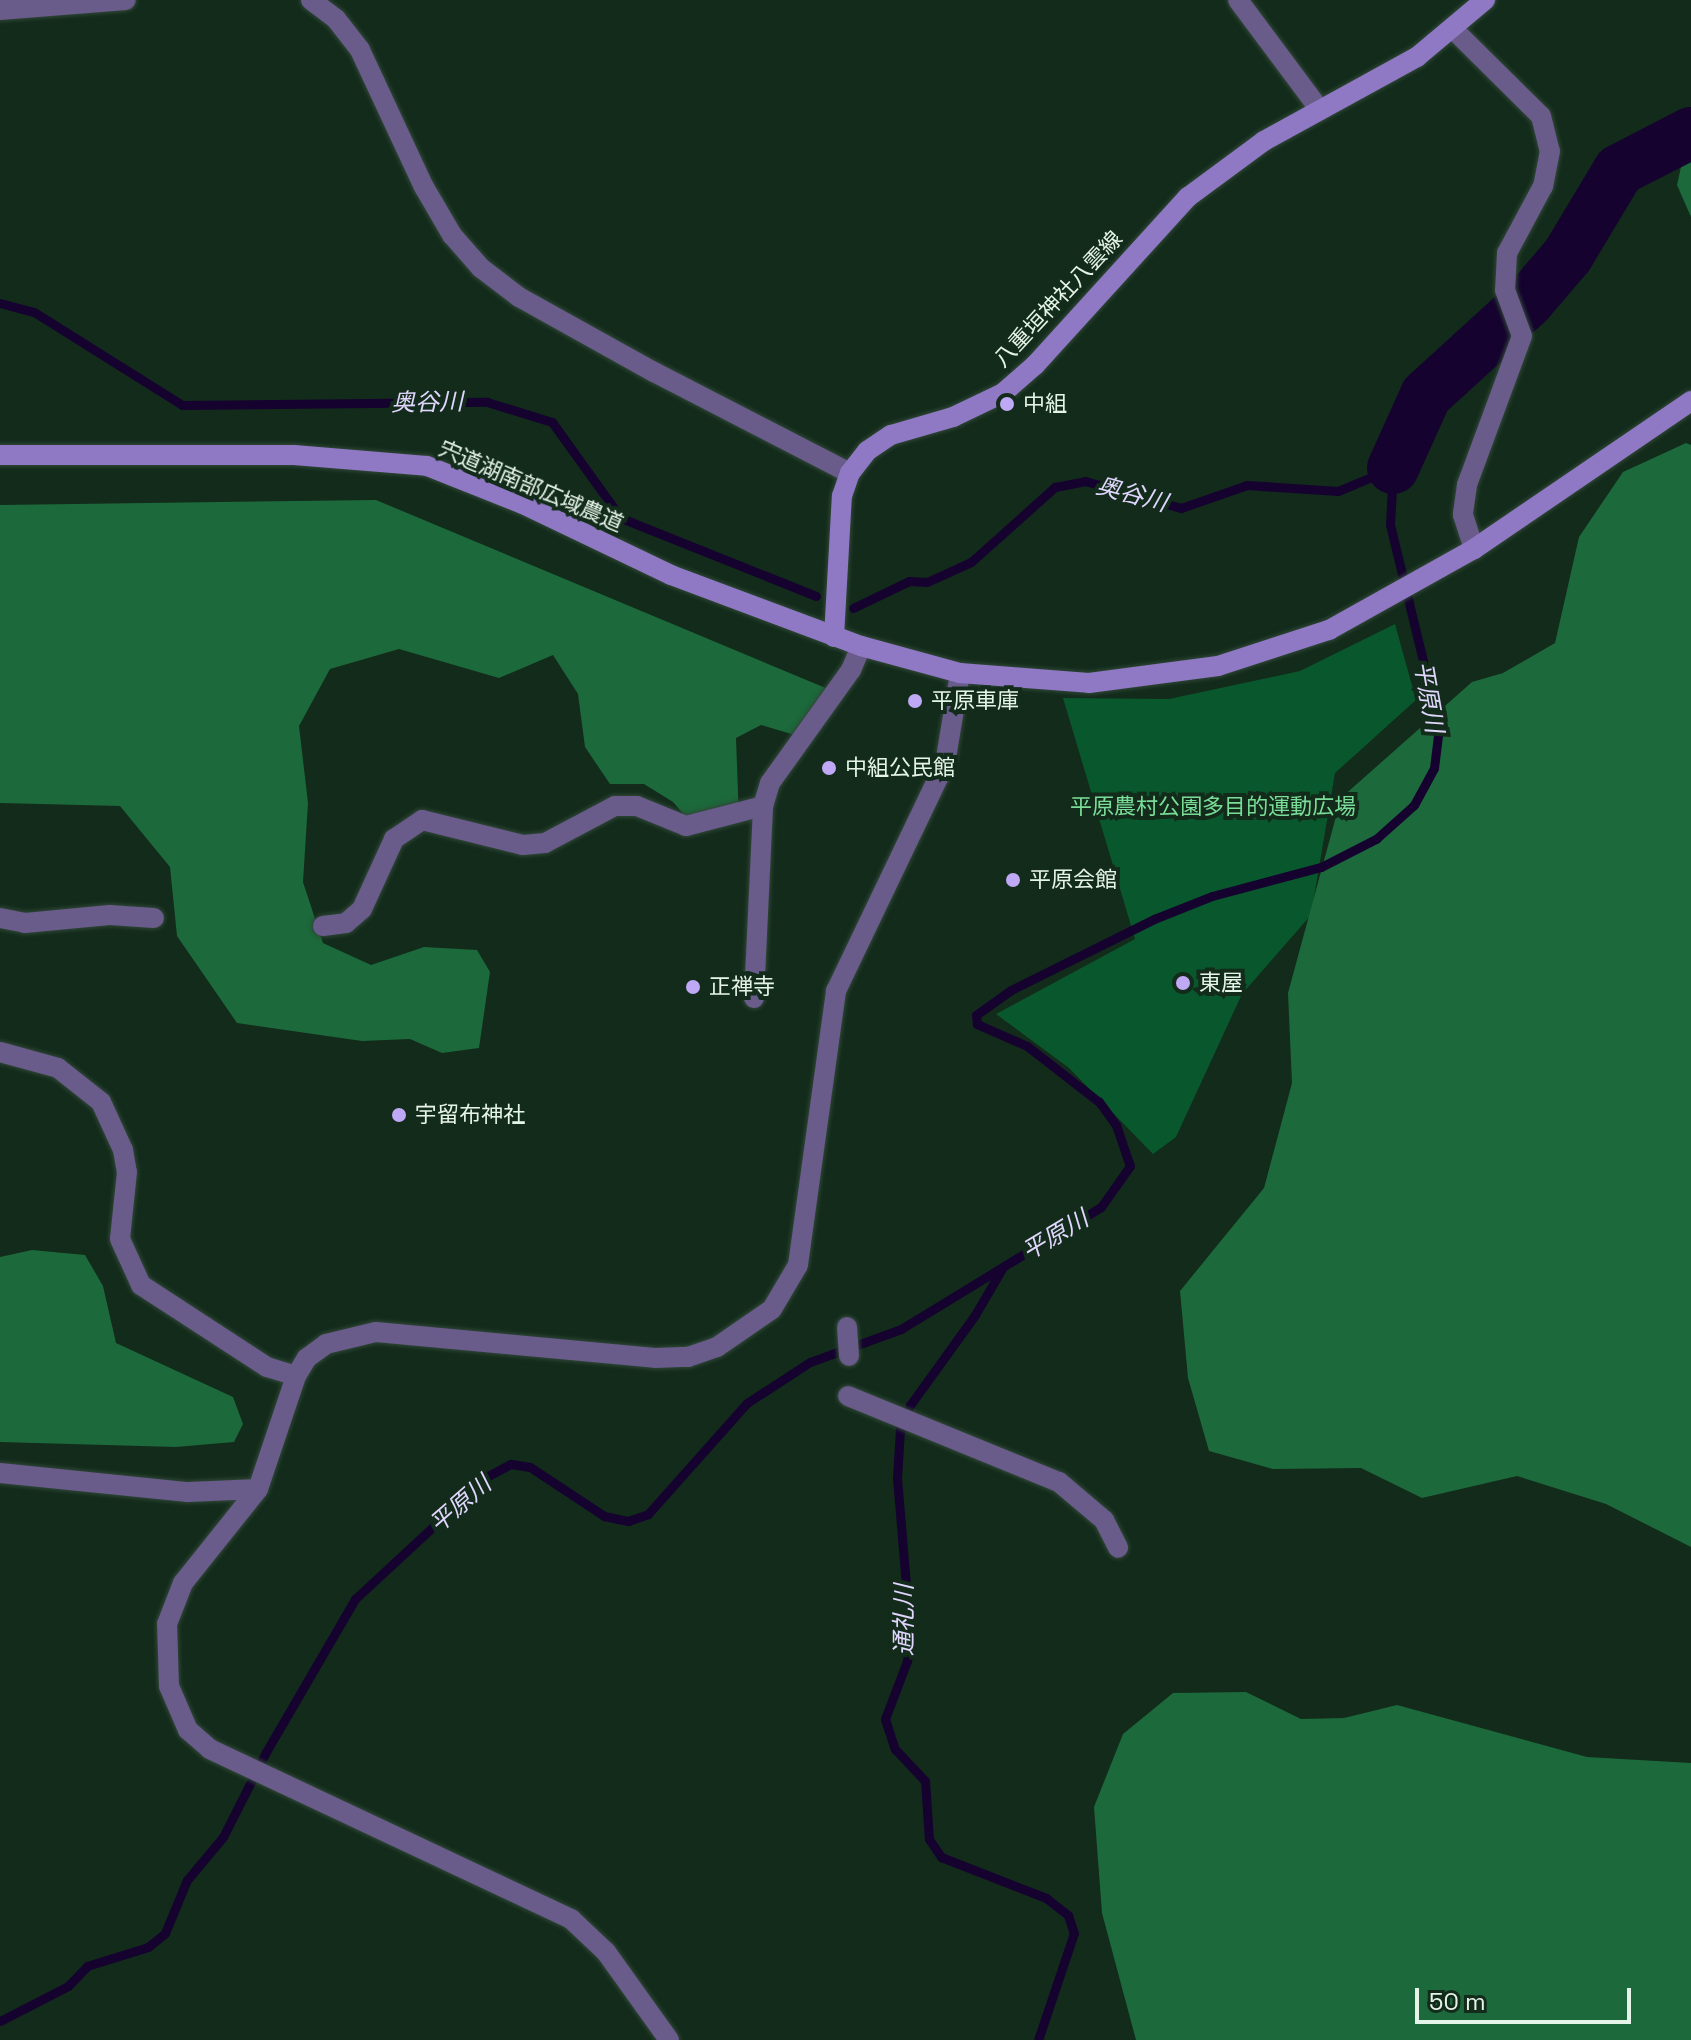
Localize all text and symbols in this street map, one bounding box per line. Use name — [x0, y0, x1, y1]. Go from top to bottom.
street label: 八重垣神社八雲線 — [988, 226, 1128, 372]
water label: 奥谷川 — [391, 387, 463, 417]
place label: 中組 — [1023, 391, 1067, 417]
marker: 中組 — [998, 395, 1016, 413]
street label: 宍道湖南部広域農道 — [435, 435, 627, 537]
water label: 奥谷川 — [1093, 471, 1171, 517]
water label: 平原川 — [1409, 659, 1449, 735]
place label: 平原車庫 — [931, 688, 1019, 714]
marker: 平原車庫 — [906, 692, 924, 710]
place label: 中組公民館 — [845, 755, 955, 781]
marker: 中組公民館 — [820, 759, 838, 777]
park label: 平原農村公園多目的運動広場 — [1070, 794, 1356, 820]
place label: 平原会館 — [1029, 867, 1117, 893]
marker: 平原会館 — [1004, 871, 1022, 889]
place label: 東屋 — [1199, 970, 1243, 996]
place label: 正禅寺 — [709, 974, 775, 1000]
marker: 東屋 — [1174, 974, 1192, 992]
marker: 正禅寺 — [684, 978, 702, 996]
place label: 宇留布神社 — [415, 1102, 525, 1128]
marker: 宇留布神社 — [390, 1106, 408, 1124]
water label: 平原川 — [1017, 1204, 1093, 1266]
water label: 平原川 — [423, 1470, 497, 1538]
water label: 通礼川 — [890, 1584, 918, 1656]
scale bar — [1419, 1972, 1635, 2022]
text: 50 m — [1429, 1986, 1486, 2017]

